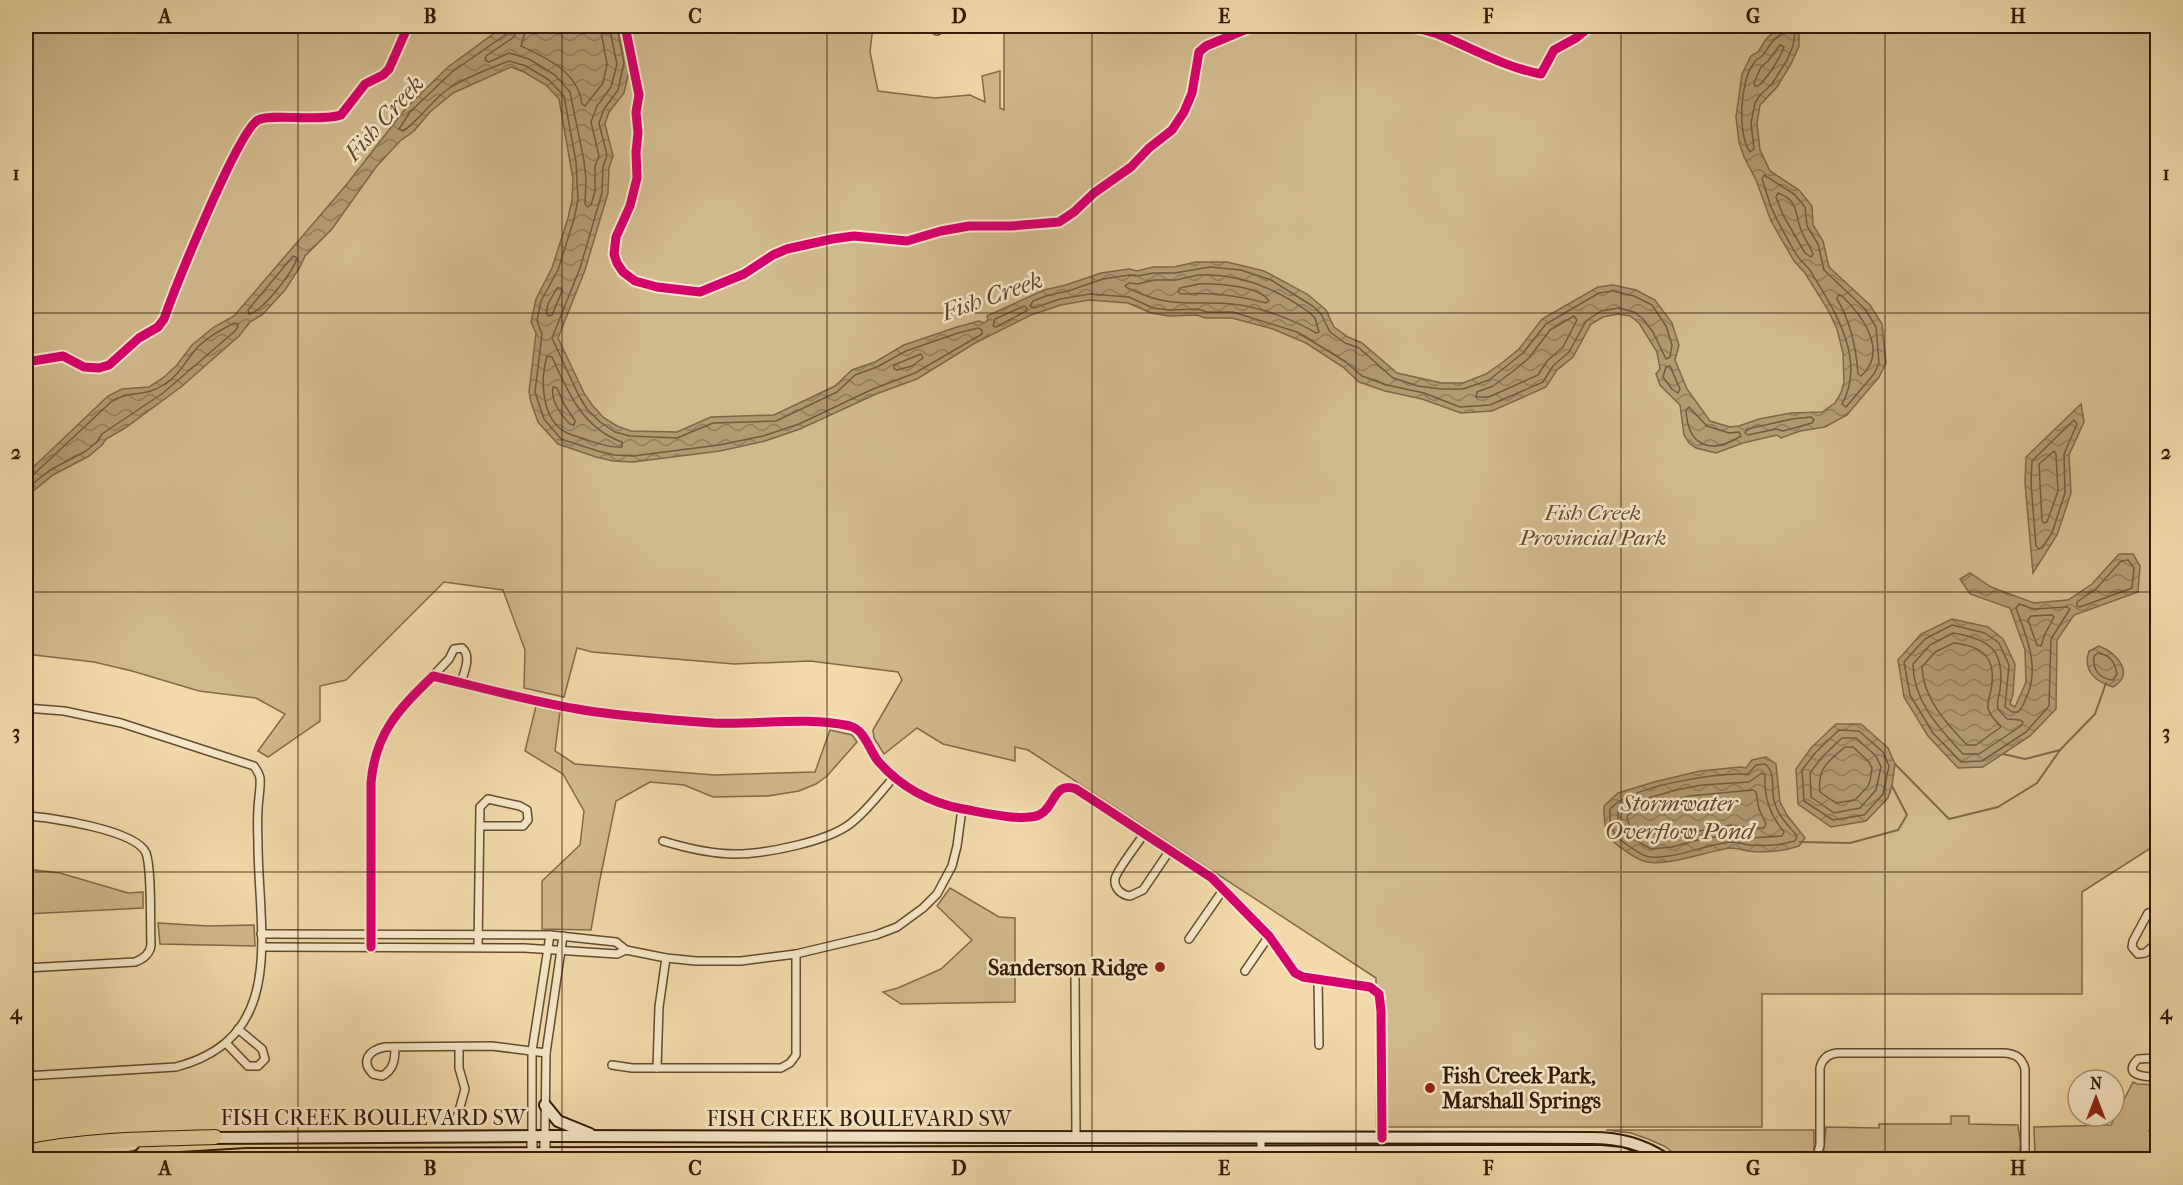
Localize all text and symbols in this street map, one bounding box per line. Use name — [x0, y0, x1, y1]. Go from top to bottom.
text: A — [157, 5, 173, 28]
text: B — [423, 5, 437, 28]
text: C — [688, 5, 702, 28]
text: D — [951, 5, 967, 28]
text: E — [1218, 5, 1230, 28]
text: F — [1482, 5, 1494, 28]
text: G — [1746, 5, 1760, 28]
text: H — [2010, 5, 2026, 28]
water label: Fish Creek — [338, 70, 430, 167]
text: 1 — [12, 162, 20, 185]
text: 1 — [2162, 162, 2170, 185]
water label: Fish Creek — [937, 266, 1046, 327]
text: 2 — [11, 441, 21, 464]
text: 2 — [2161, 441, 2171, 464]
park label: Fish Creek Provincial Park — [1518, 500, 1667, 551]
text: 3 — [12, 721, 20, 744]
text: 3 — [2162, 721, 2170, 744]
water label: Stormwater Overflow Pond — [1604, 789, 1756, 845]
place label: Sanderson Ridge — [988, 955, 1148, 981]
marker: Sanderson Ridge — [1153, 960, 1167, 974]
text: 4 — [9, 1001, 23, 1025]
text: 4 — [2159, 1001, 2173, 1025]
place label: Fish Creek Park, Marshall Springs — [1441, 1063, 1601, 1114]
north arrow — [2066, 1068, 2126, 1128]
text: N — [2090, 1074, 2103, 1093]
marker: Fish Creek Park, Marshall Springs — [1423, 1081, 1437, 1095]
street label: FISH CREEK BOULEVARD SW — [220, 1105, 527, 1131]
street label: FISH CREEK BOULEVARD SW — [706, 1106, 1013, 1132]
text: A — [157, 1157, 173, 1180]
text: B — [423, 1157, 437, 1180]
text: C — [688, 1157, 702, 1180]
text: D — [951, 1157, 967, 1180]
text: E — [1218, 1157, 1230, 1180]
text: F — [1482, 1157, 1494, 1180]
text: G — [1746, 1157, 1760, 1180]
text: H — [2010, 1157, 2026, 1180]

